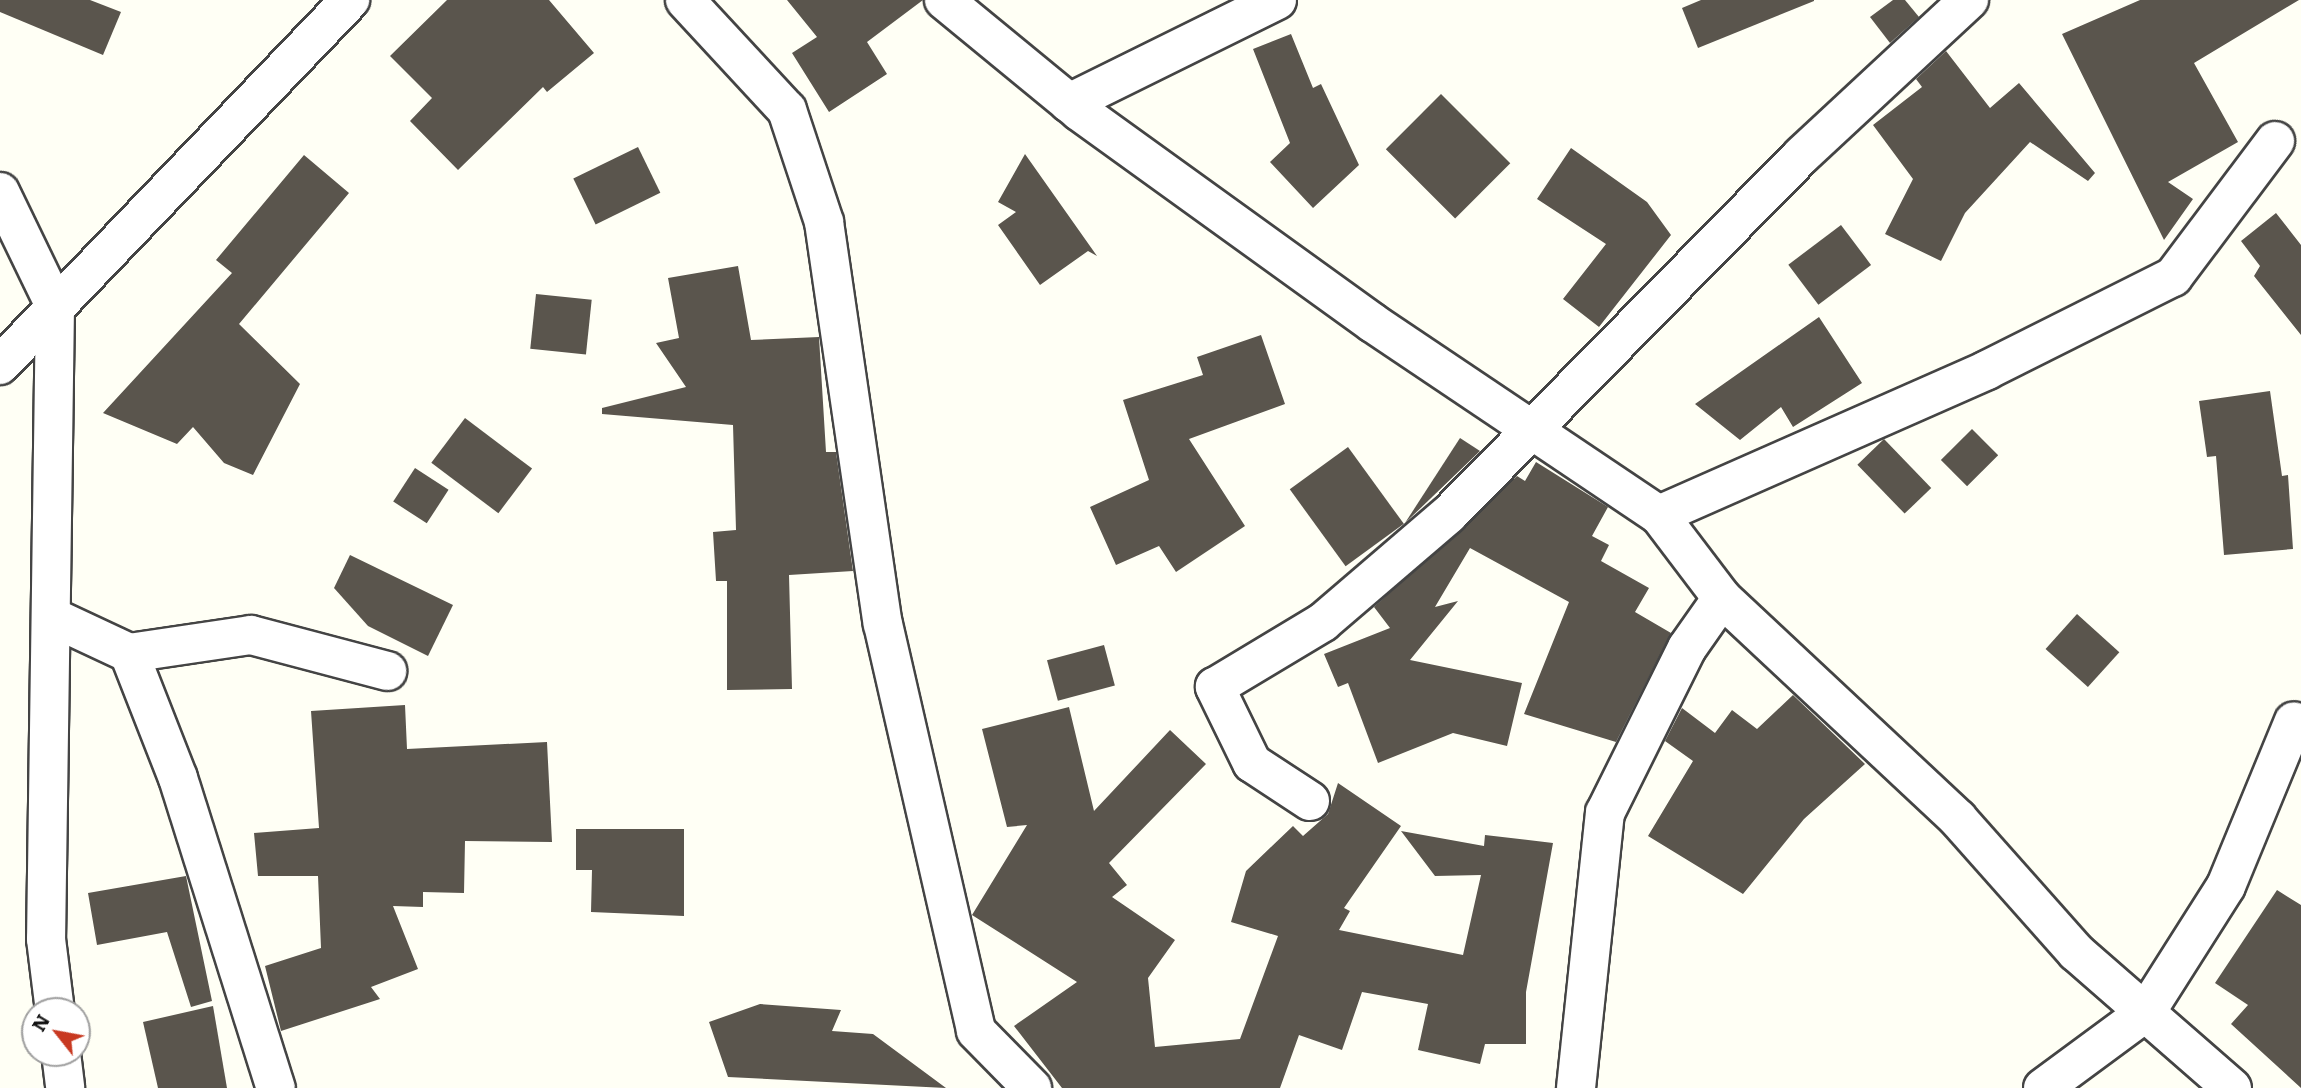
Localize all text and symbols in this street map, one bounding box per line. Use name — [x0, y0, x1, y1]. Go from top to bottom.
north arrow — [21, 997, 91, 1067]
text: N — [24, 1008, 56, 1036]

